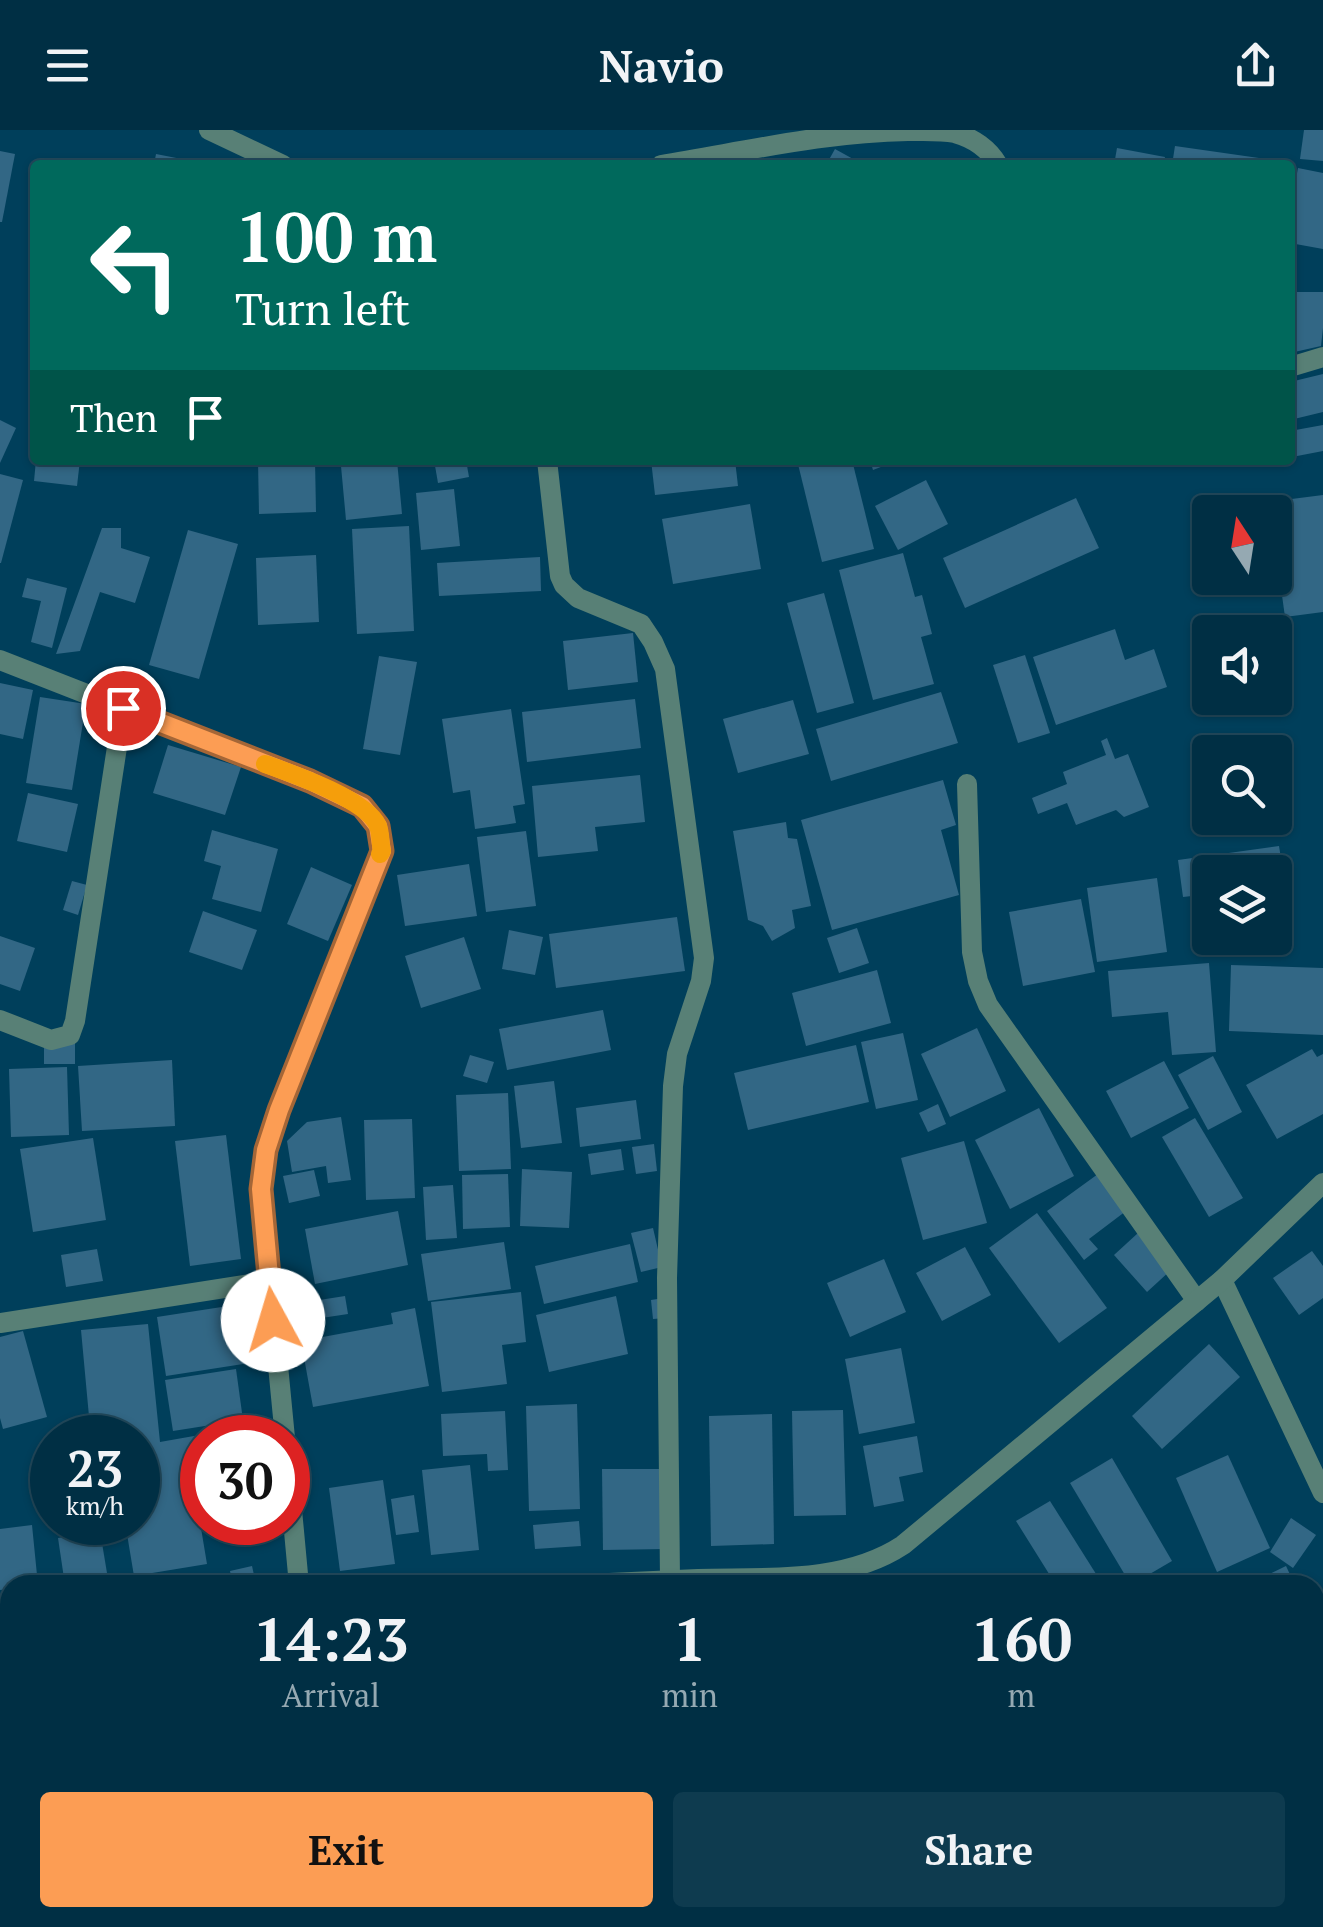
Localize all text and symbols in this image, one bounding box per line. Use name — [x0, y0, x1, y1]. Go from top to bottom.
text: Navio — [599, 35, 724, 95]
icon: menu — [40, 38, 95, 93]
icon: share — [1228, 38, 1283, 93]
text: 100 m — [235, 189, 437, 282]
icon: left — [70, 200, 200, 330]
text: Turn left — [235, 278, 410, 338]
icon: arrive — [178, 390, 233, 445]
text: Then — [70, 393, 158, 443]
north arrow — [1192, 495, 1292, 595]
map controls — [1192, 495, 1292, 955]
button: sound — [1192, 615, 1292, 715]
pin — [81, 666, 166, 751]
icon: arrive — [96, 681, 151, 736]
button: search — [1192, 735, 1292, 835]
button: layers — [1192, 855, 1292, 955]
position arrow — [221, 1268, 325, 1372]
speed limit sign: 30 — [180, 1415, 310, 1545]
text: 23 — [67, 1435, 123, 1501]
text: km/h — [66, 1489, 124, 1522]
text: 14:23 — [253, 1599, 409, 1678]
text: 1 — [673, 1599, 707, 1678]
text: 160 — [971, 1599, 1072, 1678]
text: Arrival — [282, 1674, 380, 1716]
text: min — [662, 1674, 718, 1716]
text: m — [1008, 1674, 1035, 1716]
button: Exit — [40, 1792, 653, 1907]
button: Share — [673, 1792, 1285, 1907]

